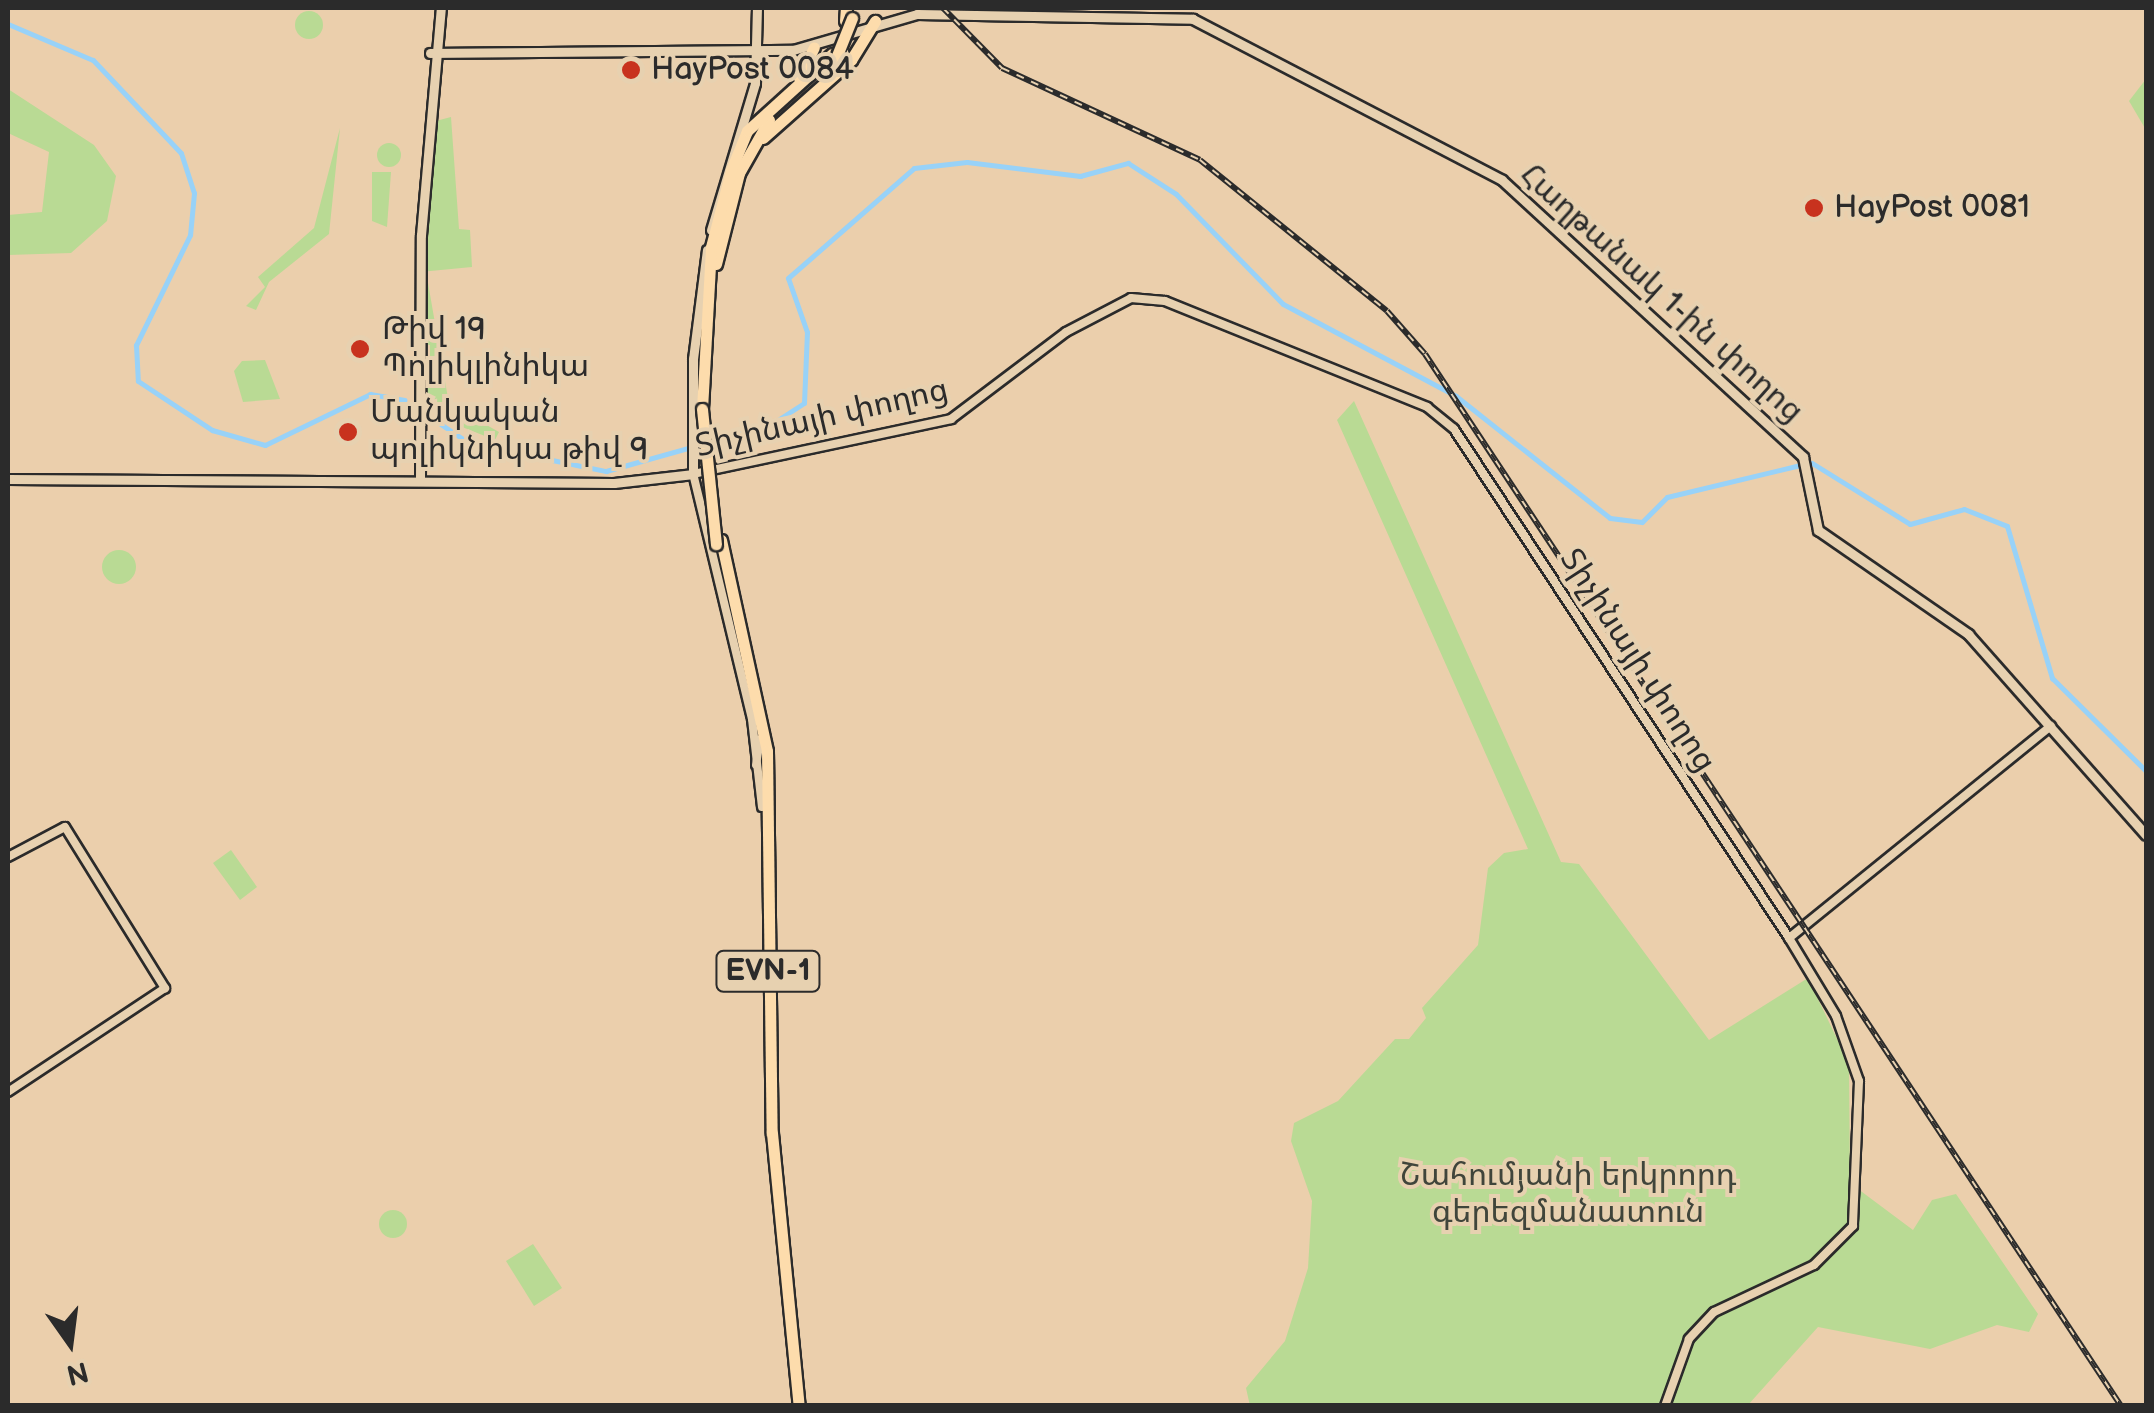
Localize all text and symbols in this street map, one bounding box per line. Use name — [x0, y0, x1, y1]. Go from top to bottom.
place label: HayPost 0084 — [651, 51, 854, 89]
marker: HayPost 0084 — [620, 59, 642, 81]
street label: Հաղթանակ 1-ին փողոց — [1511, 157, 1811, 431]
place label: HayPost 0081 — [1834, 189, 2030, 227]
marker: HayPost 0081 — [1803, 197, 1825, 219]
place label: Թիվ 19 Պոլիկլինիկա — [382, 312, 589, 387]
marker: Թիվ 19 Պոլիկլինիկա — [347, 336, 373, 362]
street label: Տիչինայի փողոց — [692, 371, 952, 467]
place label: Մանկական պոլիկնիկա թիվ 9 — [370, 395, 648, 470]
marker: Մանկական պոլիկնիկա թիվ 9 — [335, 419, 361, 445]
street label: Տիչինայի փողոց — [1551, 542, 1723, 780]
road number: EVN-1 — [713, 946, 823, 996]
park label: Շահումյանի երկրորդ գերեզմանատուն — [1400, 1158, 1736, 1233]
north arrow — [20, 1293, 120, 1393]
text: N — [63, 1354, 92, 1391]

